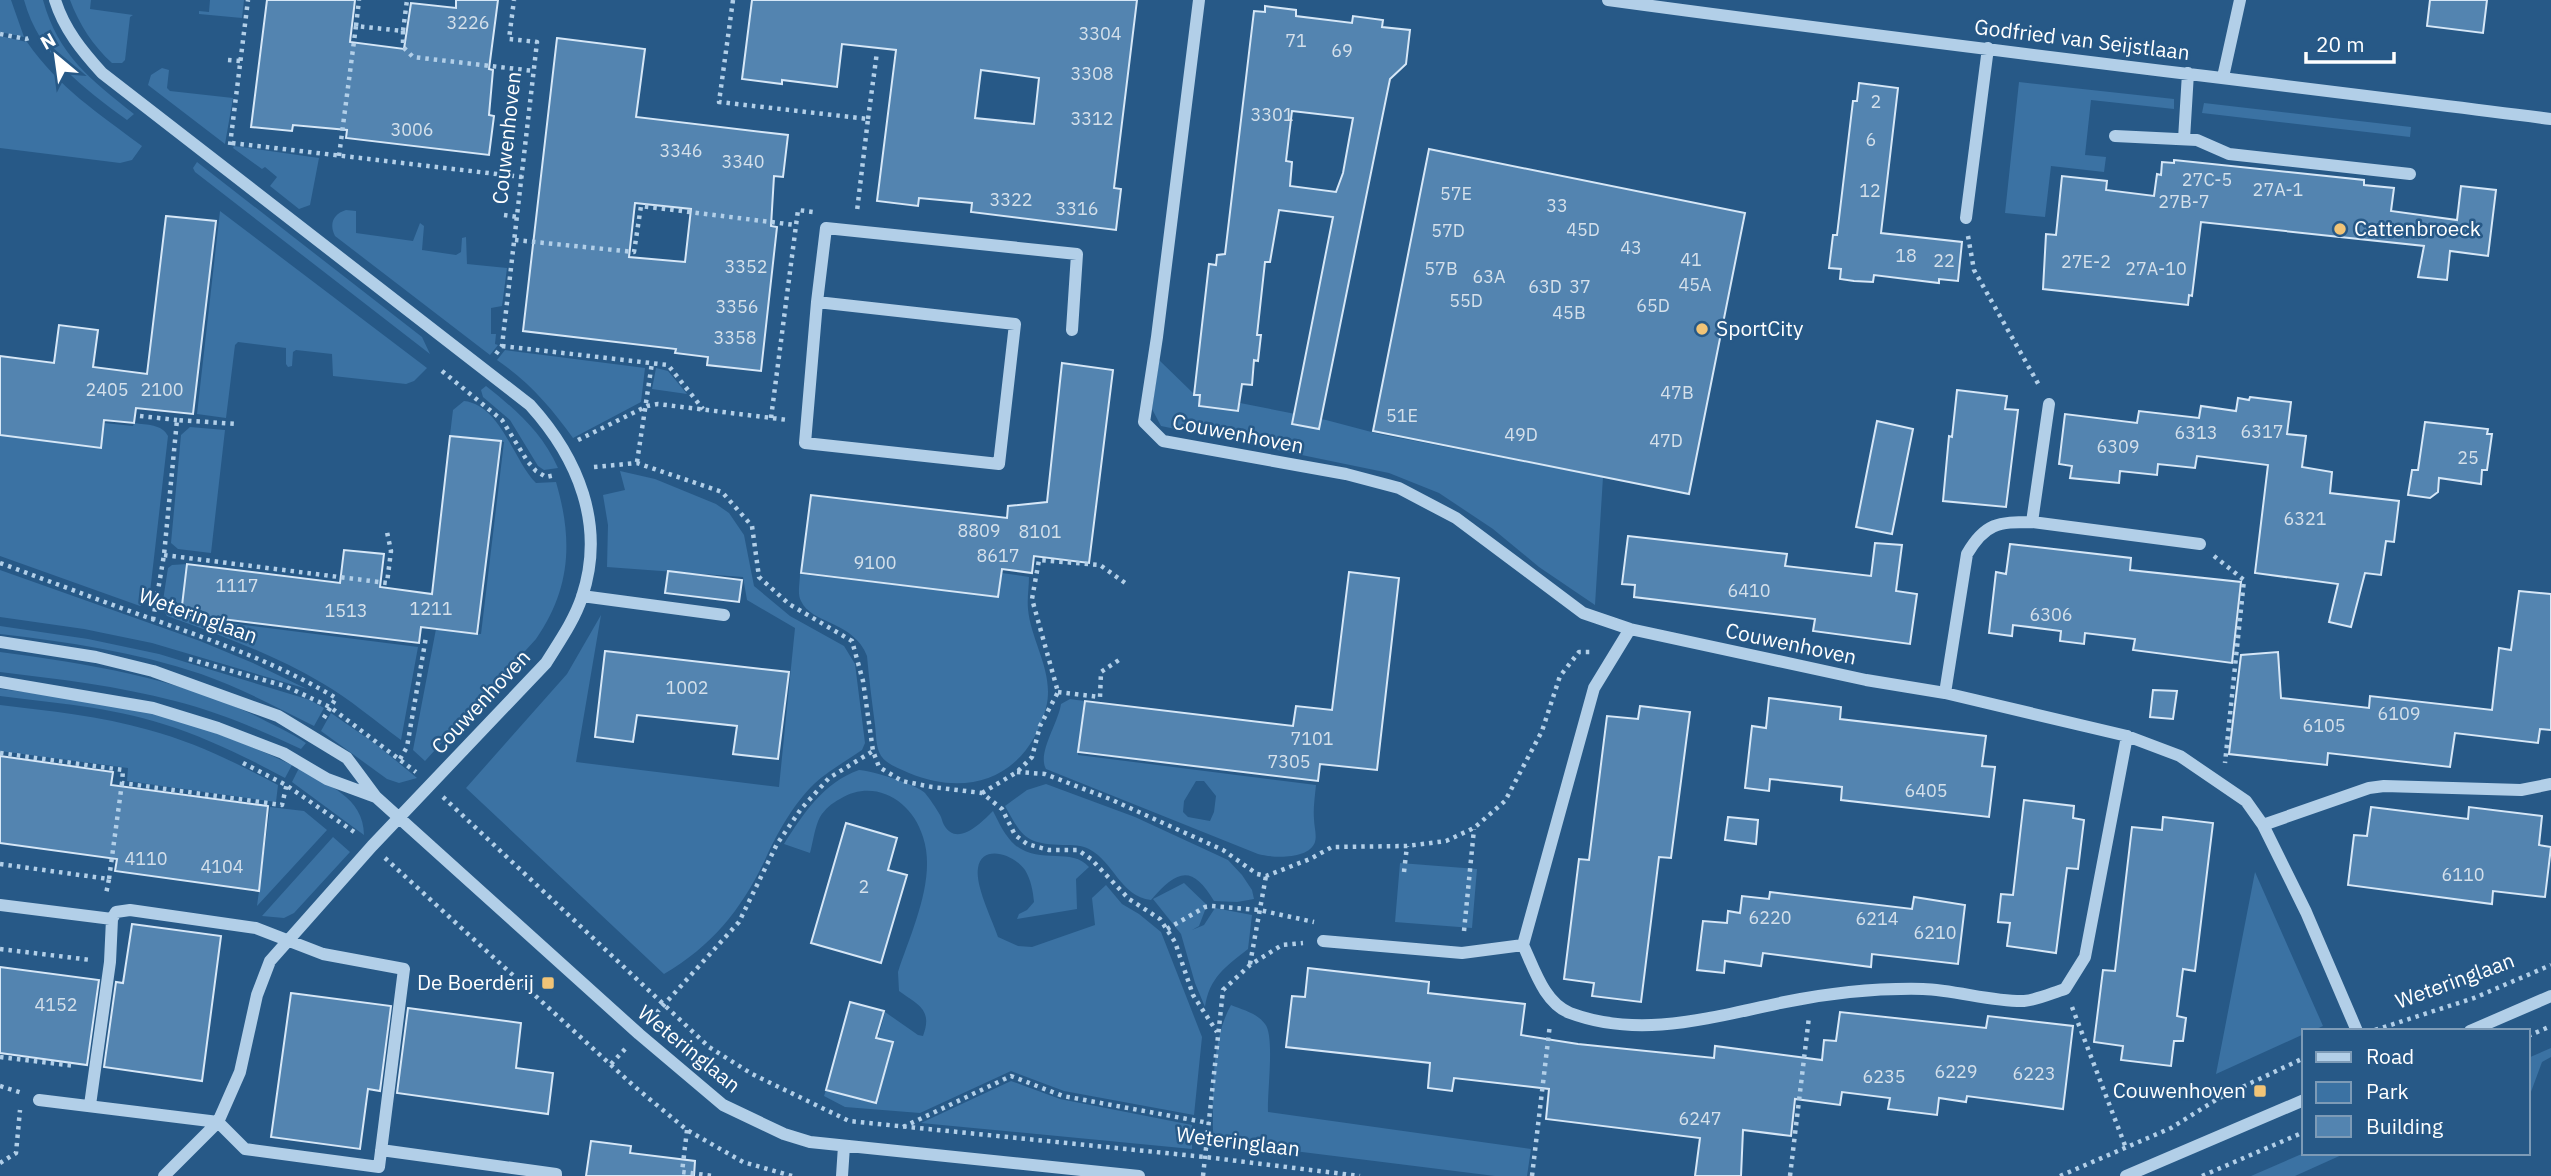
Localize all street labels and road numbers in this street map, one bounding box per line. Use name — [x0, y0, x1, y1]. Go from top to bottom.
street label: Godfried van Seijstlaan — [1973, 12, 2191, 66]
street label: Couwenhoven — [485, 70, 527, 206]
street label: Couwenhoven — [1170, 407, 1306, 459]
street label: Weteringlaan — [135, 581, 262, 650]
street label: Couwenhoven — [1723, 615, 1859, 671]
street label: Couwenhoven — [425, 643, 536, 760]
street label: Weteringlaan — [2391, 946, 2518, 1015]
street label: Weteringlaan — [632, 998, 747, 1098]
street label: Weteringlaan — [1174, 1120, 1302, 1163]

